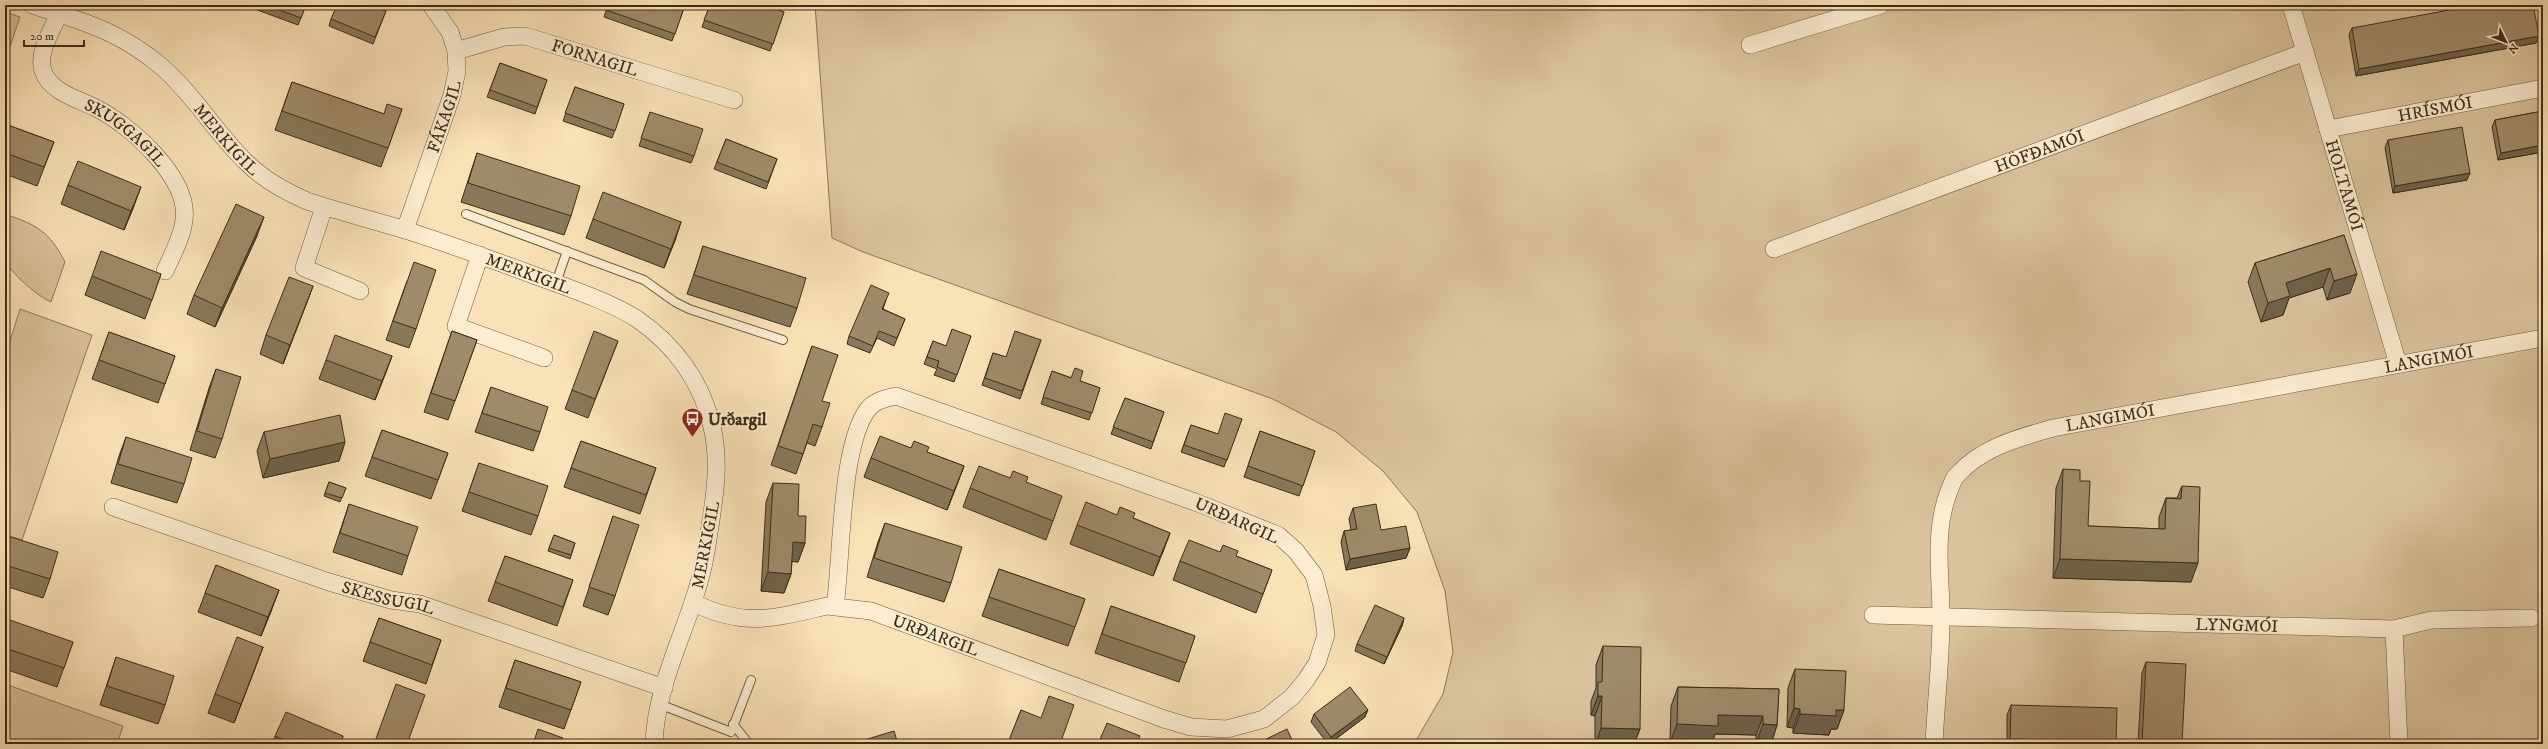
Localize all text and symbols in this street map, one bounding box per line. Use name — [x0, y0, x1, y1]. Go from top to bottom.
scale bar — [24, 22, 84, 48]
north arrow — [2486, 22, 2526, 62]
text: 20 m — [30, 29, 54, 44]
street label: FORNAGIL — [549, 35, 640, 82]
text: N — [2504, 40, 2521, 56]
street label: FÁKAGIL — [423, 79, 467, 156]
street label: HRÍSMÓI — [2396, 92, 2475, 127]
street label: SKUGGAGIL — [81, 94, 171, 172]
street label: MERKIGIL — [188, 99, 263, 181]
street label: HÖFÐAMÓI — [1992, 125, 2088, 178]
street label: HOLTAMÓI — [2320, 137, 2368, 234]
street label: MERKIGIL — [483, 249, 574, 300]
street label: LANGIMÓI — [2383, 341, 2475, 379]
street label: LANGIMÓI — [2064, 399, 2157, 437]
bus stop icon: Urðargil — [679, 406, 705, 439]
place label: Urðargil — [708, 409, 768, 431]
street label: URÐARGIL — [1191, 493, 1282, 549]
street label: MERKIGIL — [687, 500, 725, 591]
street label: SKESSUGIL — [339, 576, 437, 620]
street label: URÐARGIL — [889, 610, 981, 662]
street label: LYNGMÓI — [2195, 614, 2278, 638]

